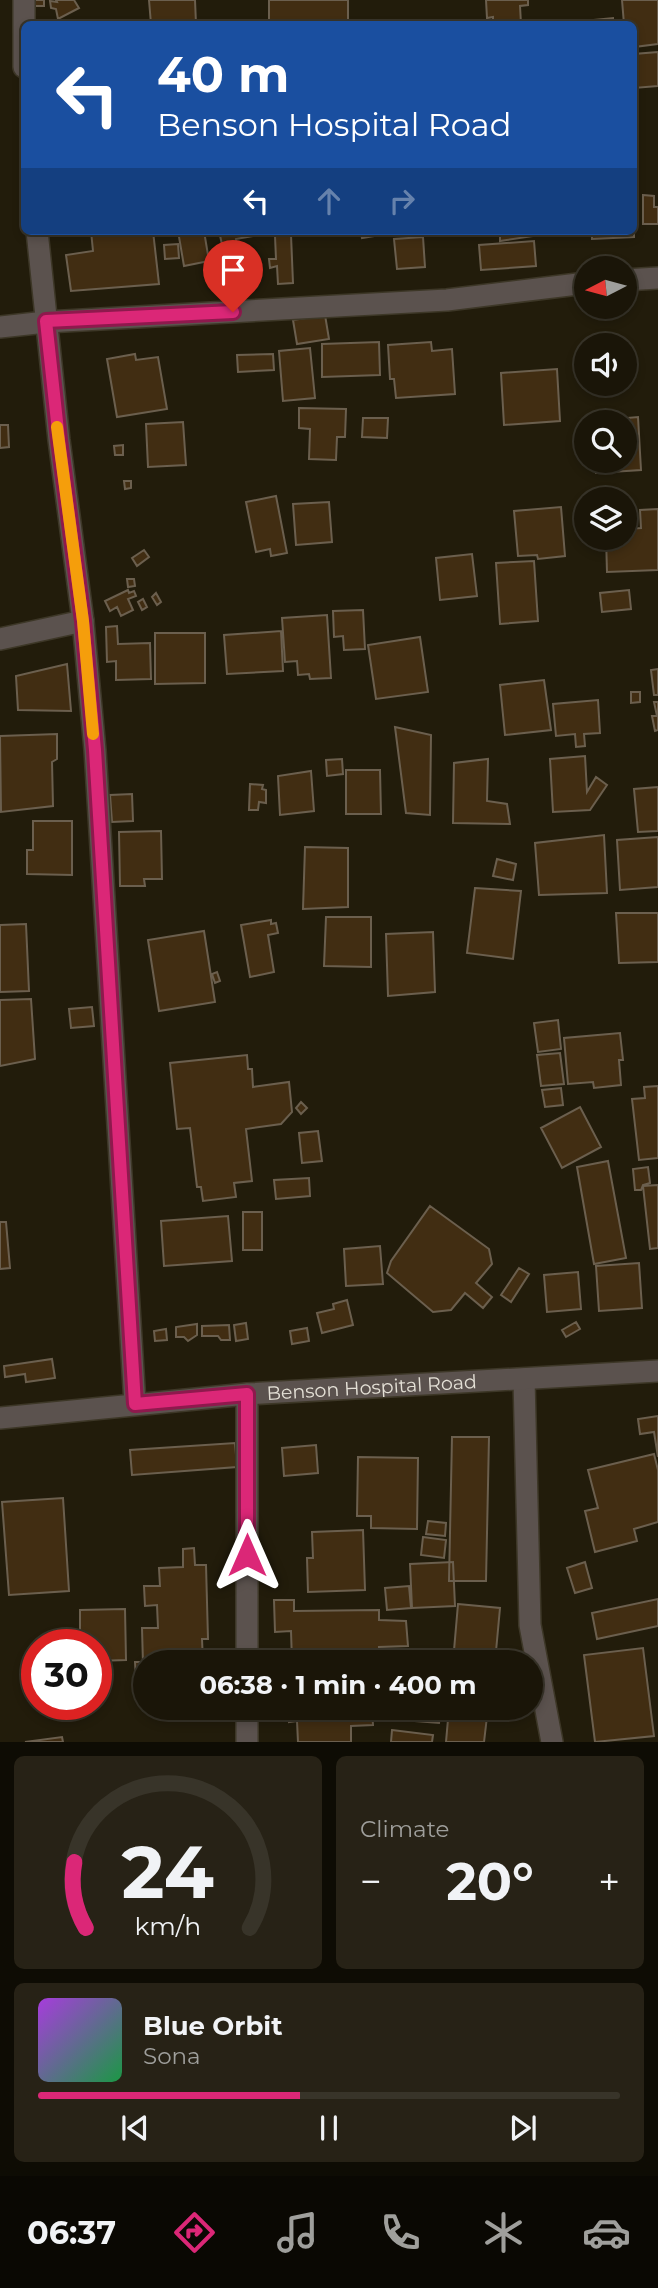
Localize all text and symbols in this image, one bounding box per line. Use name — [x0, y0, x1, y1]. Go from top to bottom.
text: 40 m — [157, 45, 289, 104]
icon: left — [42, 49, 133, 140]
text: Benson Hospital Road — [157, 105, 511, 144]
icon: left — [237, 182, 275, 220]
icon: ahead — [310, 182, 348, 220]
icon: right — [383, 182, 421, 220]
pin — [203, 240, 263, 312]
icon: arrive — [214, 251, 252, 289]
north arrow — [574, 256, 637, 318]
map controls — [574, 256, 637, 550]
button: sound — [574, 333, 637, 396]
button: search — [574, 410, 637, 473]
button: layers — [574, 487, 637, 550]
street label: Benson Hospital Road — [266, 1370, 477, 1405]
position arrow — [210, 1518, 284, 1592]
speed limit sign: 30 — [21, 1629, 112, 1720]
text: 06:38 · 1 min · 400 m — [199, 1669, 477, 1701]
text: Climate — [360, 1815, 449, 1843]
text: 24 — [122, 1829, 214, 1917]
text: 20° — [446, 1850, 534, 1913]
text: − — [360, 1858, 382, 1905]
text: + — [598, 1858, 620, 1905]
text: km/h — [135, 1911, 201, 1941]
text: Blue Orbit — [143, 2010, 282, 2042]
text: Sona — [143, 2042, 201, 2070]
icon: previous — [116, 2109, 154, 2147]
icon: pause — [310, 2109, 348, 2147]
icon: next — [504, 2109, 542, 2147]
icon: directions — [170, 2208, 219, 2257]
icon: music — [273, 2208, 322, 2257]
icon: phone — [376, 2208, 425, 2257]
icon: climate — [479, 2208, 528, 2257]
icon: car — [582, 2208, 631, 2257]
text: 06:37 — [27, 2213, 116, 2252]

